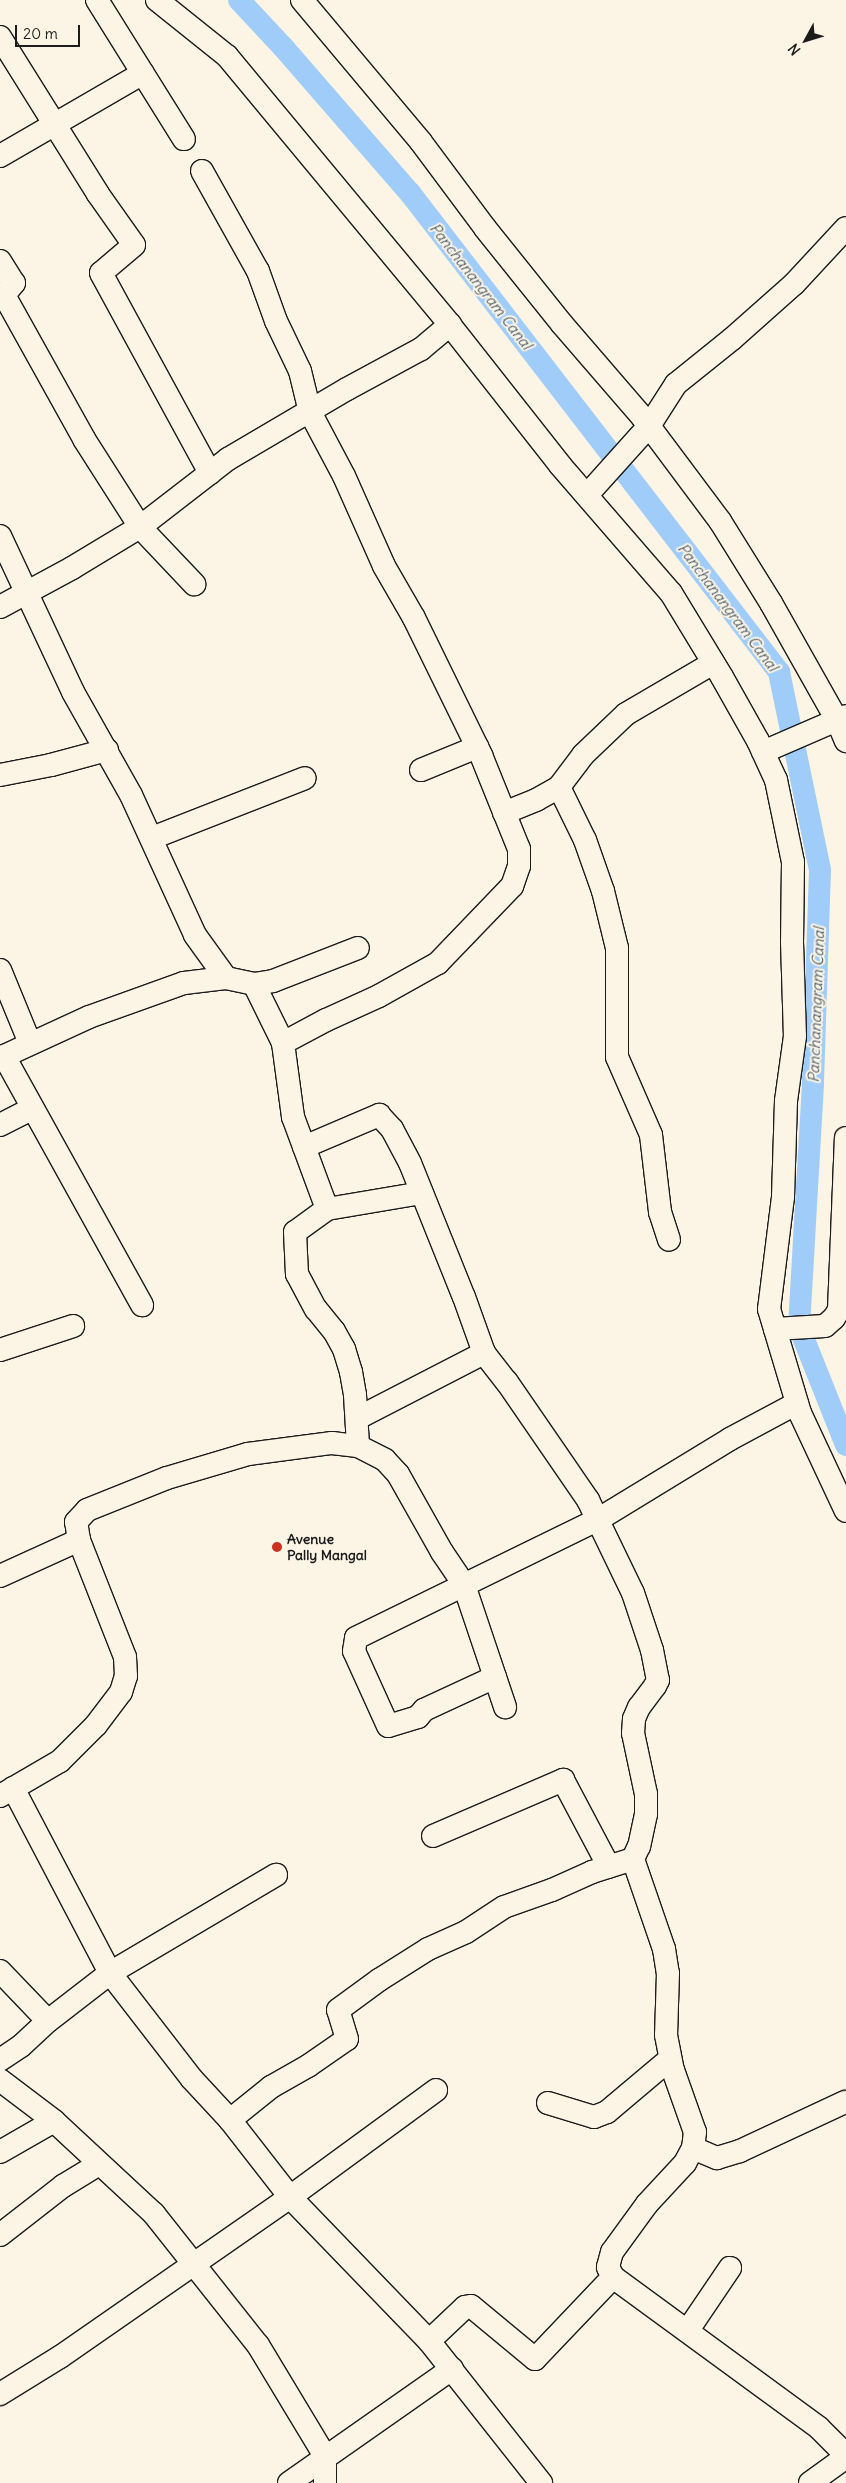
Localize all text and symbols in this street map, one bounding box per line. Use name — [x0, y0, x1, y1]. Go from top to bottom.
scale bar — [18, 15, 82, 47]
north arrow — [781, 15, 831, 65]
text: 20 m — [23, 24, 58, 43]
text: N — [784, 40, 804, 59]
water label: Panchanangram Canal — [426, 219, 536, 353]
water label: Panchanangram Canal — [674, 540, 782, 674]
water label: Panchanangram Canal — [804, 927, 828, 1083]
place label: Avenue Pally Mangal — [287, 1531, 367, 1564]
marker: Avenue Pally Mangal — [271, 1541, 283, 1553]

